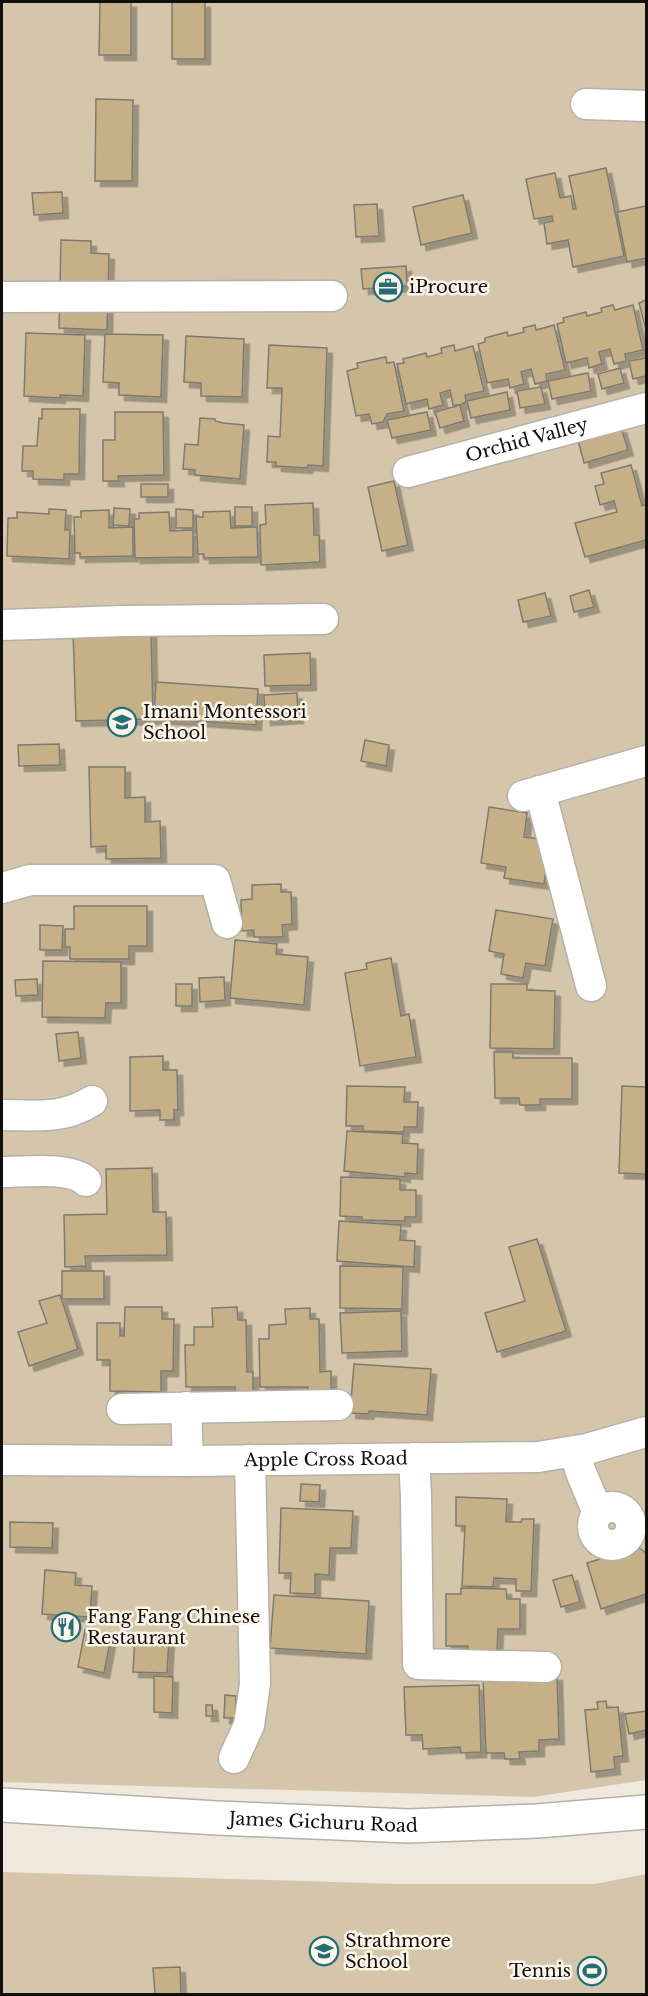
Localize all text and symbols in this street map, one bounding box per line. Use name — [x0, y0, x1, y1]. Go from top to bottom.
office icon: iProcure — [372, 271, 404, 303]
place label: iProcure — [409, 276, 488, 298]
street label: Orchid Valley — [463, 413, 591, 467]
place label: Imani Montessori School — [143, 701, 307, 744]
school or university icon: Imani Montessori School — [106, 706, 138, 738]
street label: Apple Cross Road — [243, 1447, 408, 1471]
place label: Fang Fang Chinese Restaurant — [87, 1606, 260, 1649]
restaurant icon: Fang Fang Chinese Restaurant — [50, 1611, 82, 1643]
street label: James Gichuru Road — [227, 1807, 418, 1837]
place label: Strathmore School — [345, 1930, 451, 1973]
school or university icon: Strathmore School — [308, 1935, 340, 1967]
sports icon: Tennis — [576, 1955, 608, 1987]
place label: Tennis — [509, 1960, 571, 1982]

